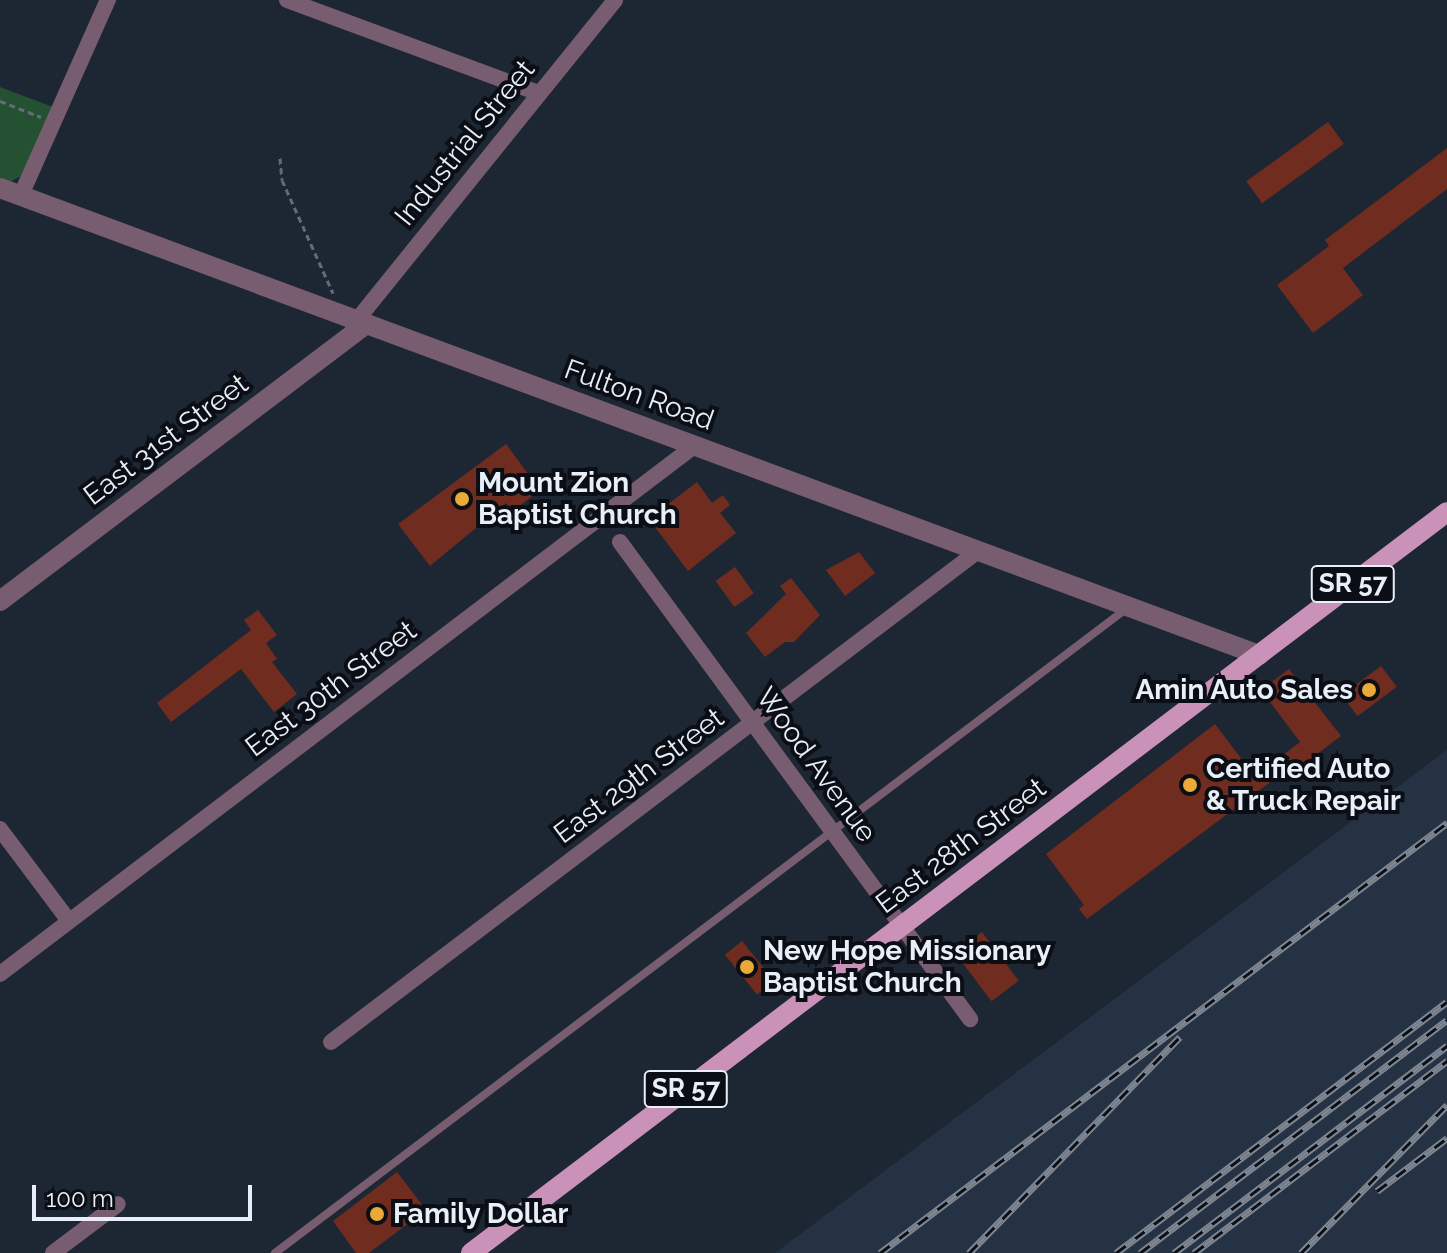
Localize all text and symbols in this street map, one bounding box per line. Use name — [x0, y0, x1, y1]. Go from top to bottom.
street label: Industrial Street — [388, 53, 542, 233]
street label: Fulton Road — [560, 352, 718, 438]
street label: East 31st Street — [77, 367, 255, 513]
place label: Mount Zion Baptist Church — [478, 466, 677, 532]
marker: Mount Zion Baptist Church — [453, 490, 471, 508]
road number: SR 57 — [1309, 562, 1397, 606]
street label: East 30th Street — [239, 614, 423, 764]
place label: Amin Auto Sales — [1135, 673, 1353, 707]
street label: Wood Avenue — [748, 681, 884, 849]
marker: Amin Auto Sales — [1360, 681, 1378, 699]
street label: East 29th Street — [548, 701, 730, 851]
place label: Certified Auto & Truck Repair — [1206, 752, 1402, 818]
street label: East 28th Street — [869, 771, 1053, 921]
marker: Certified Auto & Truck Repair — [1181, 776, 1199, 794]
place label: New Hope Missionary Baptist Church — [763, 934, 1052, 1000]
marker: New Hope Missionary Baptist Church — [738, 958, 756, 976]
road number: SR 57 — [642, 1067, 730, 1111]
scale bar — [36, 1169, 256, 1219]
text: 100 m — [46, 1184, 114, 1213]
place label: Family Dollar — [393, 1197, 569, 1231]
marker: Family Dollar — [368, 1205, 386, 1223]

